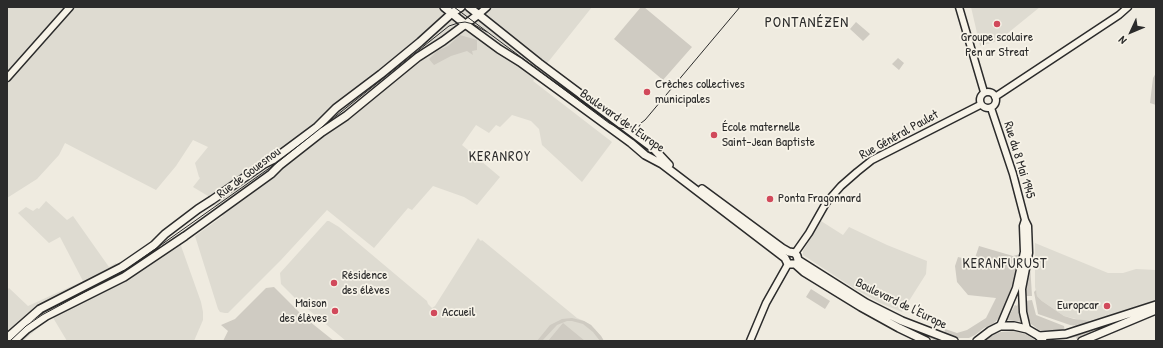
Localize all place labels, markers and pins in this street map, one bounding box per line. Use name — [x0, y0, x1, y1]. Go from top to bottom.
marker: Groupe scolaire Pen ar Streat — [992, 19, 1002, 29]
place label: Groupe scolaire Pen ar Streat — [961, 30, 1033, 61]
place label: Crèches collectives municipales — [655, 77, 745, 108]
marker: Crèches collectives municipales — [642, 87, 652, 97]
place label: École maternelle Saint-Jean Baptiste — [722, 120, 815, 151]
marker: École maternelle Saint-Jean Baptiste — [709, 130, 719, 140]
place label: Ponta Fragonnard — [778, 191, 861, 207]
marker: Ponta Fragonnard — [765, 194, 775, 204]
place label: Résidence des élèves — [342, 268, 389, 299]
marker: Résidence des élèves — [329, 278, 339, 288]
place label: Maison des élèves — [280, 296, 327, 327]
place label: Europcar — [1057, 298, 1099, 314]
marker: Europcar — [1102, 301, 1112, 311]
place label: Accueil — [442, 305, 475, 321]
marker: Maison des élèves — [330, 306, 340, 316]
marker: Accueil — [429, 308, 439, 318]

